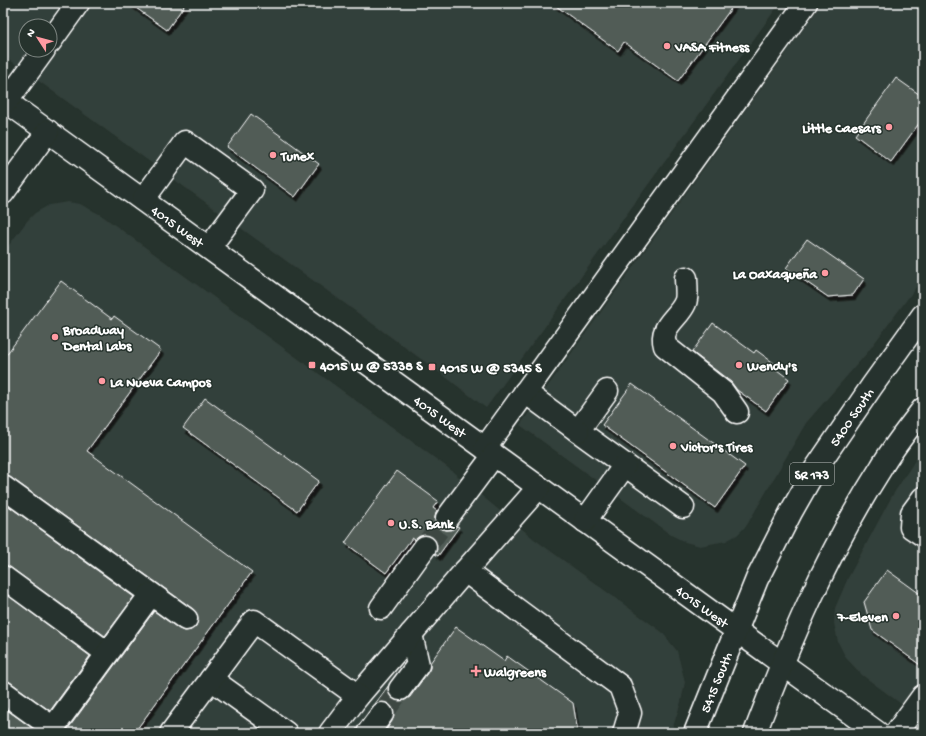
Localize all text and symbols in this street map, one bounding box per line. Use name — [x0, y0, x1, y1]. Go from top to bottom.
north arrow — [18, 18, 58, 58]
text: N — [25, 27, 38, 40]
place label: VASA Fitness — [674, 40, 750, 57]
marker: VASA Fitness — [662, 41, 672, 51]
place label: Little Caesars — [802, 121, 882, 138]
marker: Little Caesars — [884, 122, 894, 132]
place label: Tunex — [280, 149, 315, 166]
marker: Tunex — [268, 150, 278, 160]
street label: 4015 West — [147, 203, 207, 253]
place label: La Oaxaqueña — [733, 267, 818, 284]
marker: La Oaxaqueña — [820, 268, 830, 278]
place label: Broadway Dental Labs — [61, 323, 132, 356]
marker: Broadway Dental Labs — [50, 332, 60, 342]
place label: 4015 W @ 5338 S — [319, 359, 423, 376]
place label: Wendy's — [746, 359, 797, 376]
marker: 4015 W @ 5338 S — [307, 360, 317, 370]
marker: Wendy's — [734, 360, 744, 370]
place label: 4015 W @ 5345 S — [439, 361, 542, 378]
marker: 4015 W @ 5345 S — [427, 362, 437, 372]
place label: La Nueva Campos — [110, 375, 212, 392]
marker: La Nueva Campos — [97, 376, 107, 386]
street label: 5400 South — [827, 385, 879, 450]
street label: 4015 West — [409, 393, 470, 443]
place label: Victor's Tires — [680, 440, 753, 457]
marker: Victor's Tires — [668, 441, 678, 451]
road number: SR 173 — [790, 463, 834, 485]
place label: U.S. Bank — [399, 517, 455, 534]
marker: U.S. Bank — [386, 518, 396, 528]
street label: 4015 West — [672, 583, 732, 633]
place label: 7-Eleven — [836, 610, 888, 627]
marker: 7-Eleven — [891, 611, 901, 621]
street label: 5415 South — [698, 650, 738, 716]
place label: Walgreens — [483, 665, 547, 682]
marker: Walgreens — [471, 666, 481, 676]

